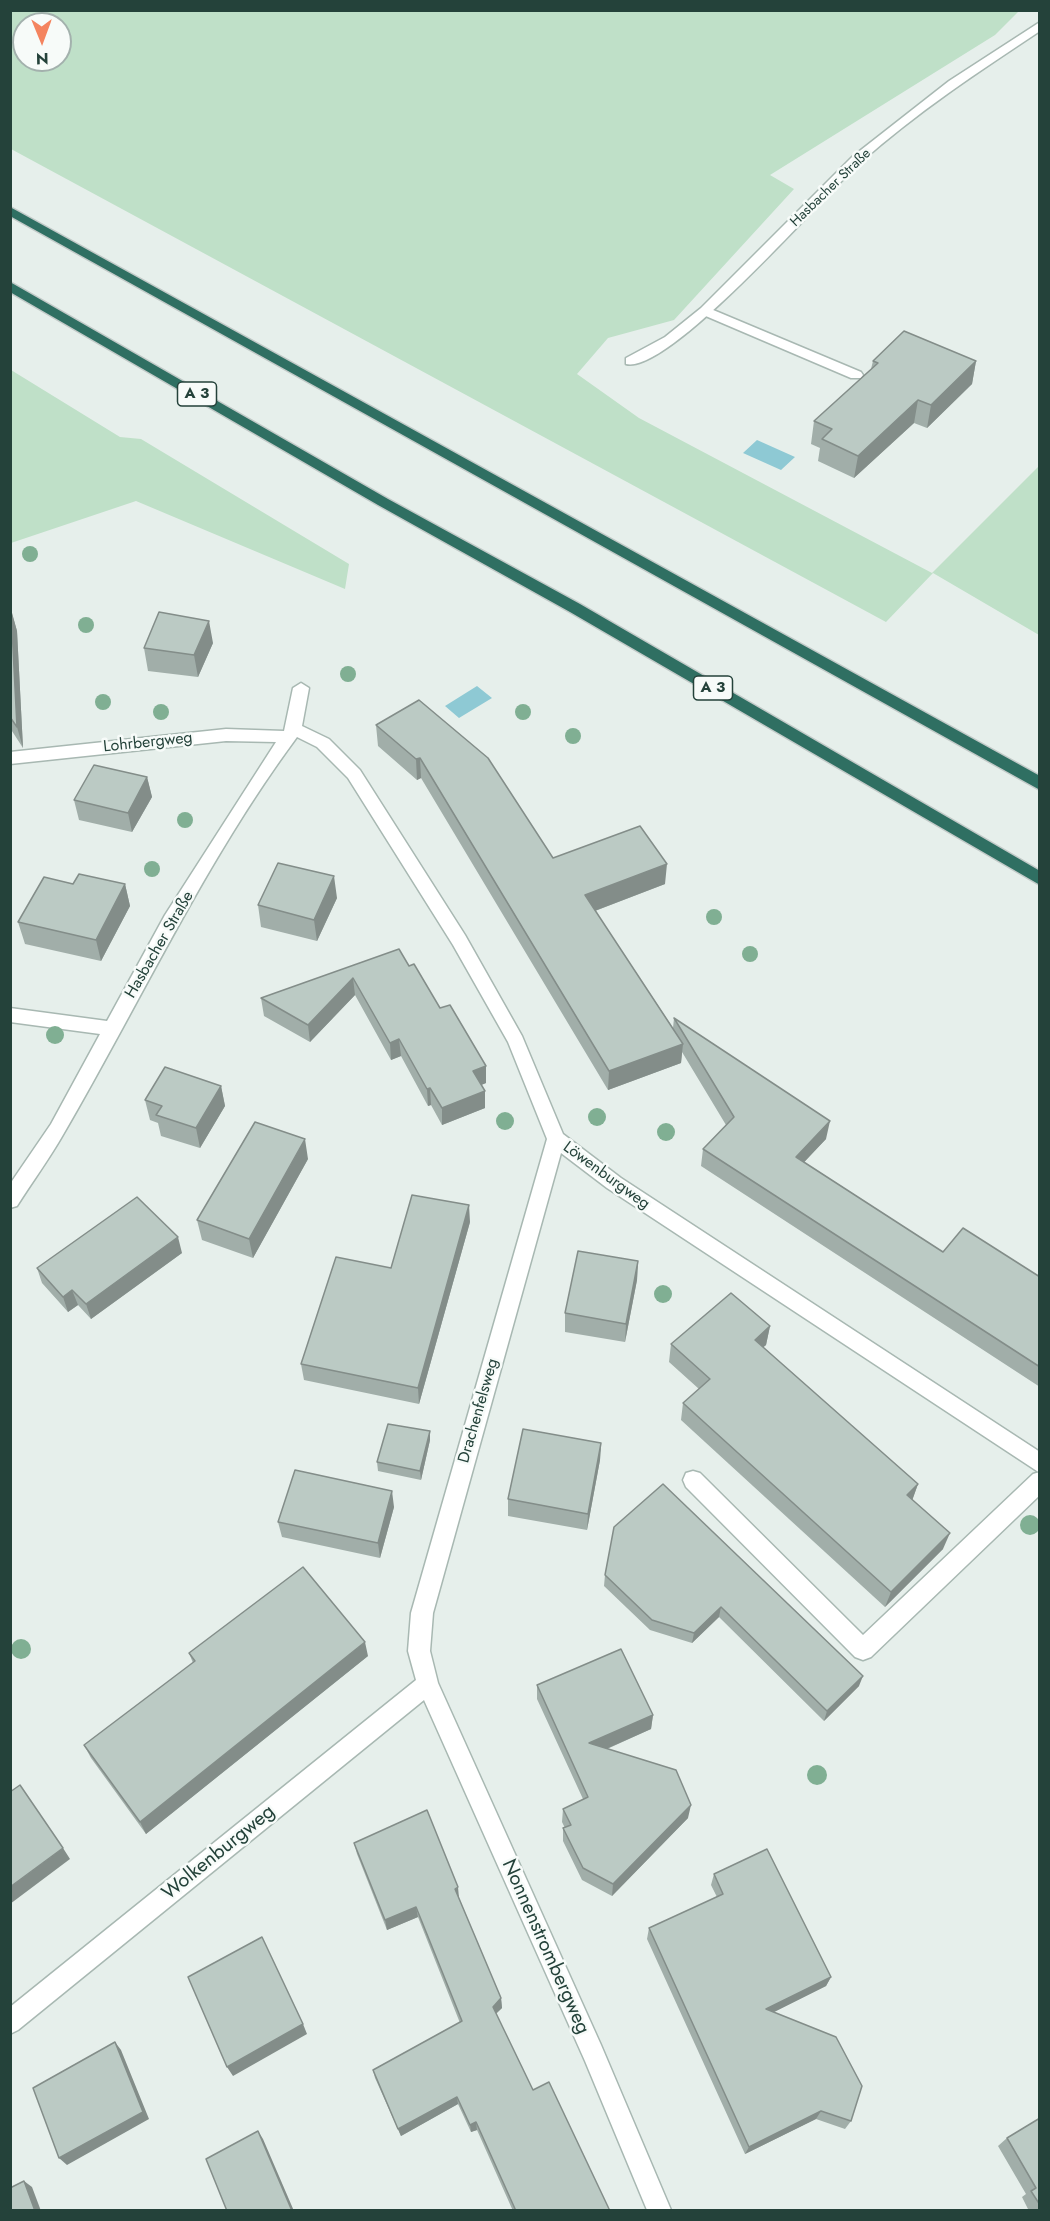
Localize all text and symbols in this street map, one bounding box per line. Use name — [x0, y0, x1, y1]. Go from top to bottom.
north arrow — [12, 12, 72, 72]
text: N — [36, 47, 49, 70]
street label: Hasbacher Straße — [787, 145, 875, 231]
road number: A 3 — [178, 382, 216, 406]
road number: A 3 — [694, 676, 732, 700]
street label: Lohrbergweg — [102, 729, 194, 757]
street label: Hasbacher Straße — [122, 888, 198, 1002]
street label: Löwenburgweg — [559, 1138, 653, 1214]
street label: Drachenfelsweg — [455, 1357, 503, 1465]
street label: Wolkenburgweg — [158, 1800, 280, 1906]
street label: Nonnenstrombergweg — [496, 1856, 594, 2038]

